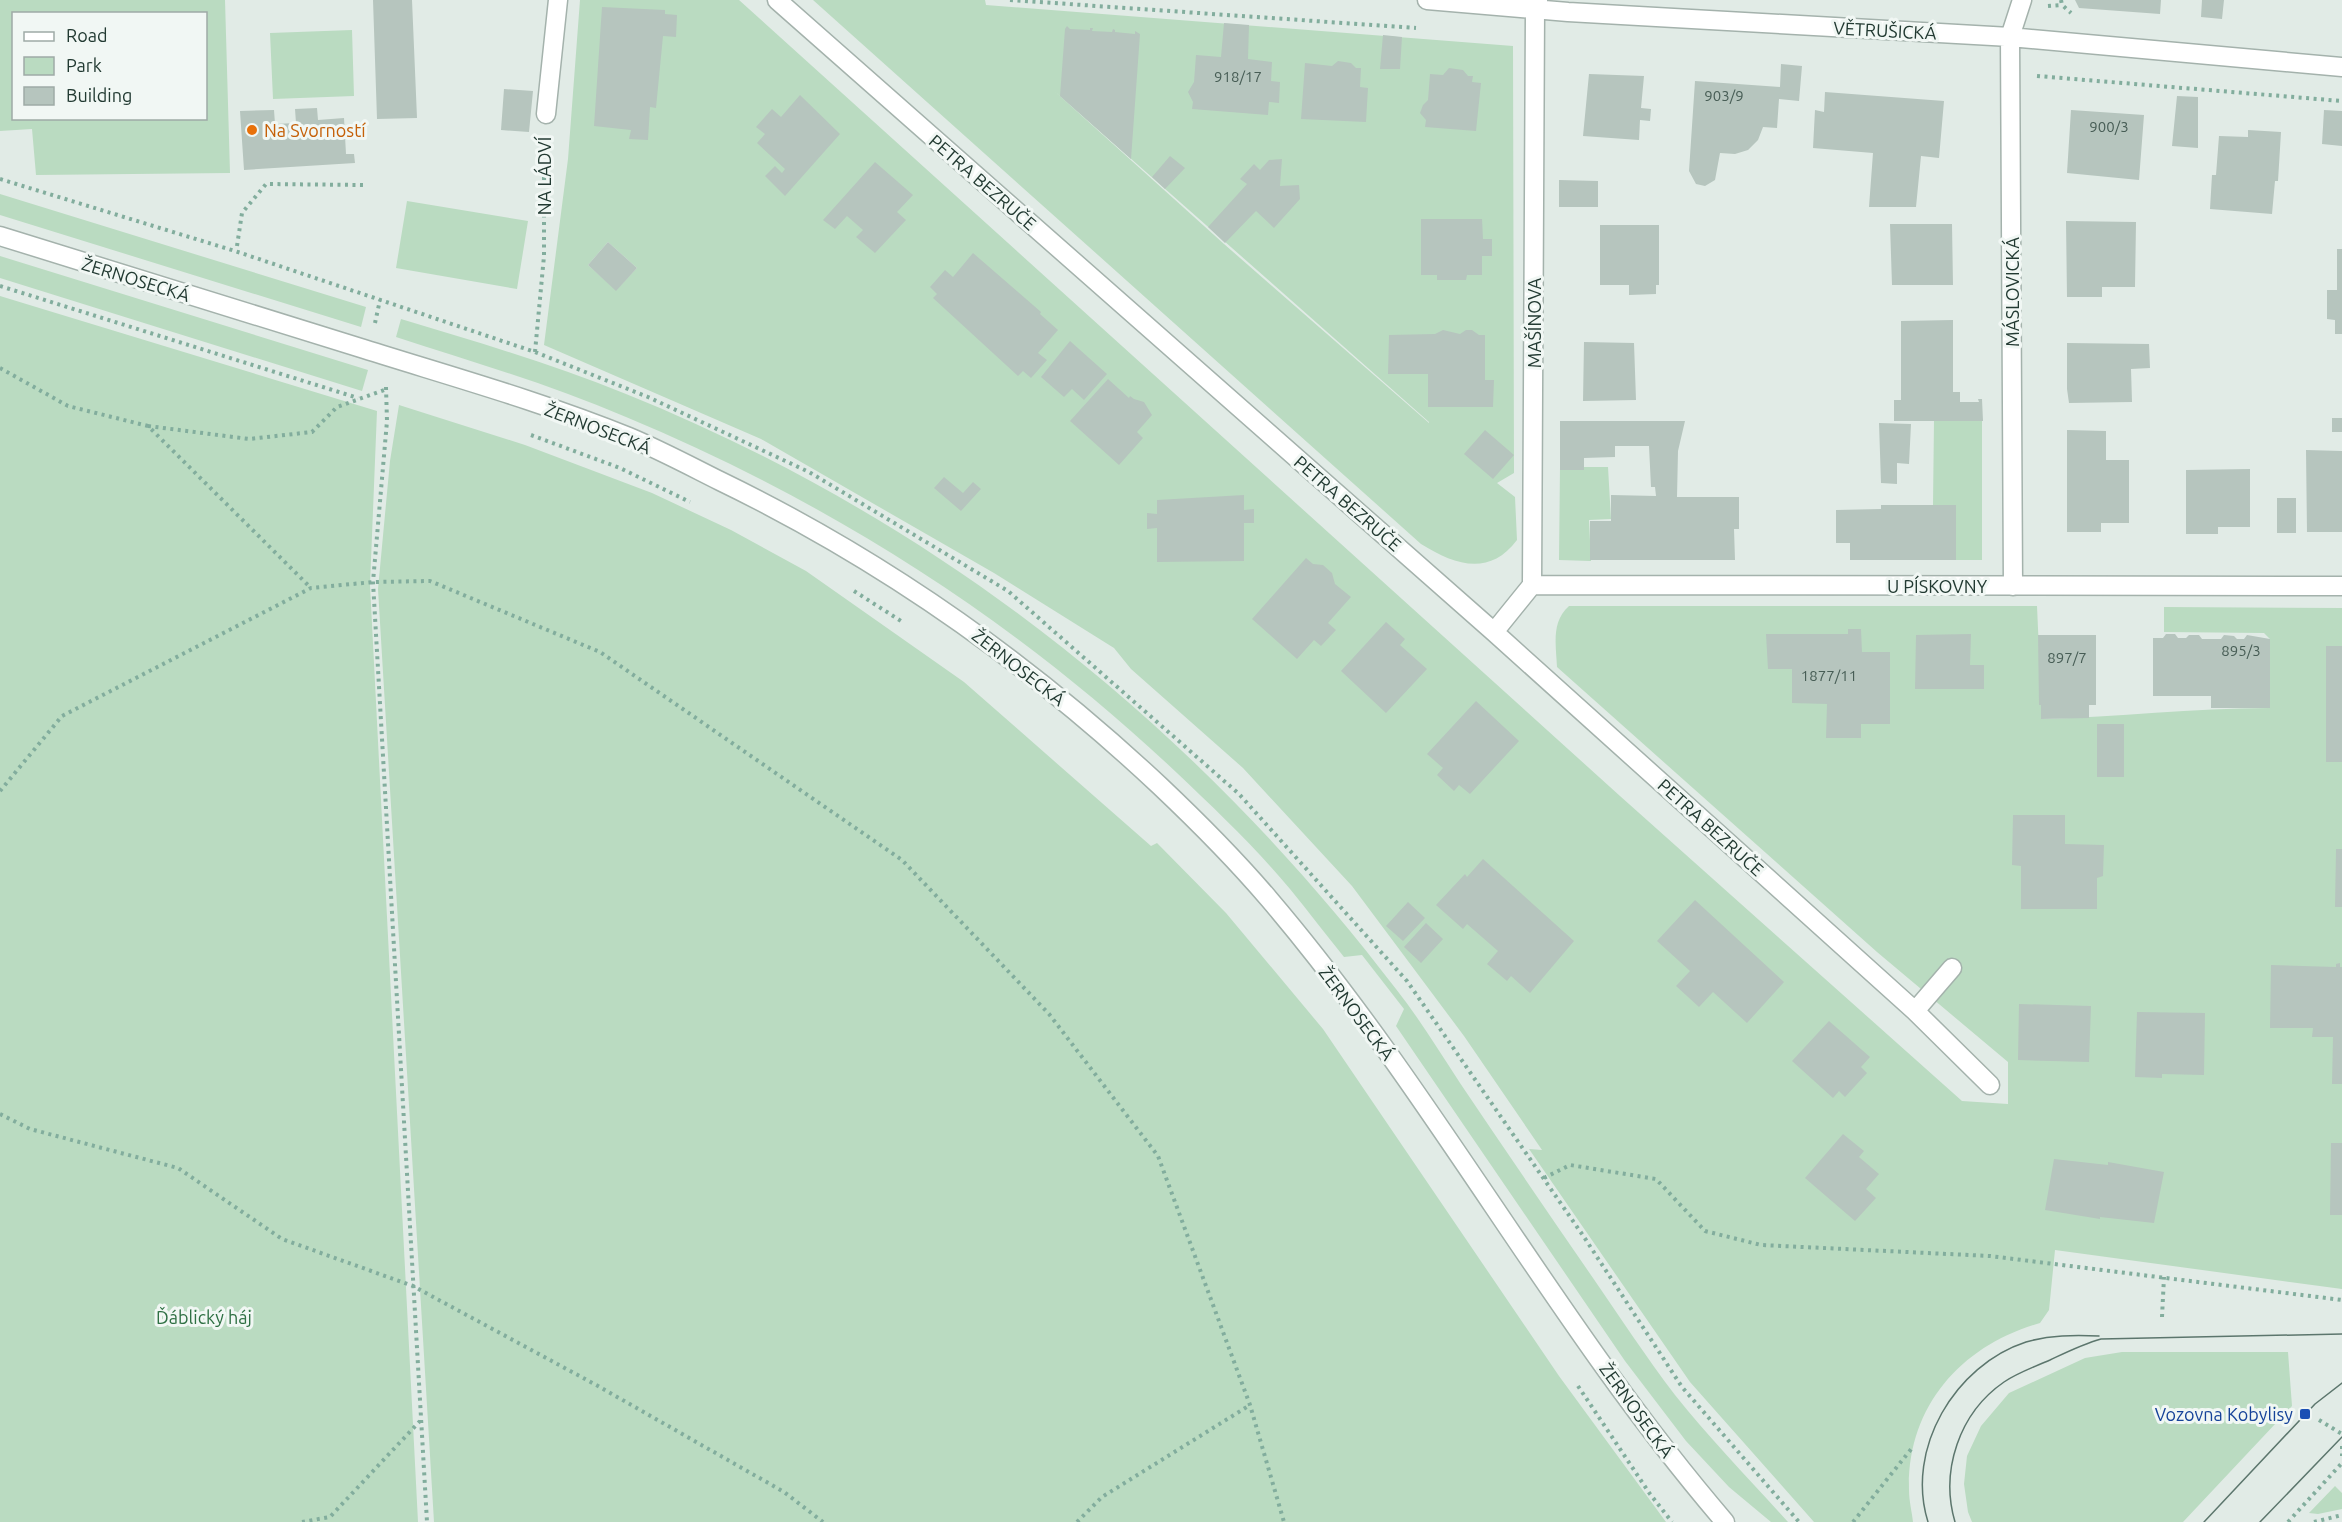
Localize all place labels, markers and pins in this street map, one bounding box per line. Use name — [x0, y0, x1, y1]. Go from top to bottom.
place label: Na Svorností — [264, 120, 366, 140]
marker: Na Svorností — [245, 123, 259, 137]
place label: Vozovna Kobylisy — [2155, 1404, 2293, 1424]
marker: Vozovna Kobylisy — [2298, 1407, 2312, 1421]

